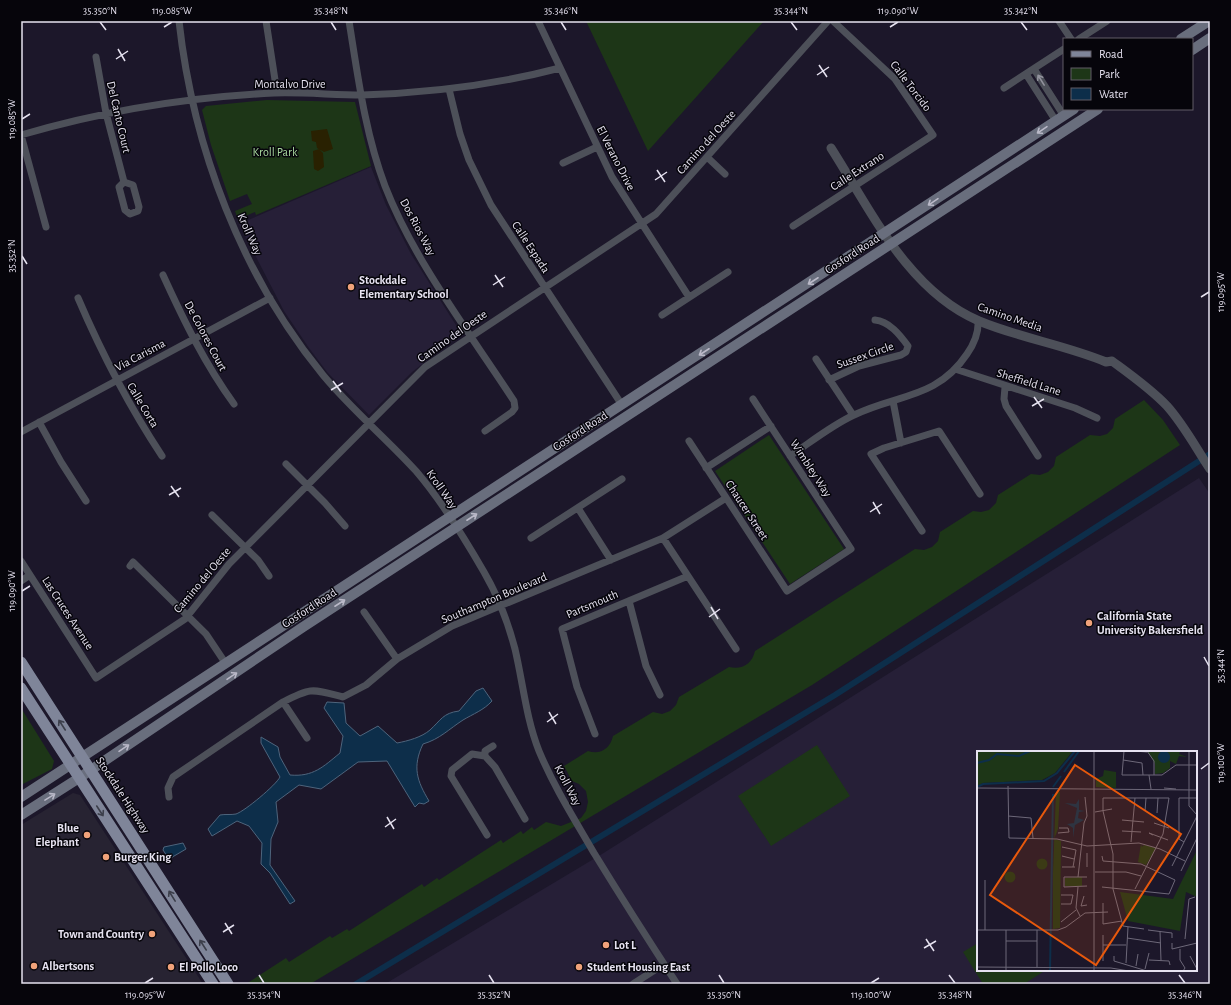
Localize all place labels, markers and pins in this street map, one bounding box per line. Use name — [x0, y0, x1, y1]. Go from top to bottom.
place label: Stockdale Elementary School — [359, 274, 449, 301]
marker: Stockdale Elementary School — [346, 282, 356, 292]
place label: California State University Bakersfield — [1097, 610, 1204, 637]
marker: California State University Bakersfield — [1084, 618, 1094, 628]
place label: Blue Elephant — [35, 822, 79, 848]
marker: Blue Elephant — [82, 830, 92, 840]
place label: Burger King — [114, 851, 172, 863]
marker: Burger King — [101, 852, 111, 862]
place label: Town and Country — [58, 928, 145, 941]
marker: Town and Country — [147, 929, 157, 939]
place label: Lot L — [614, 939, 637, 951]
marker: Lot L — [601, 940, 611, 950]
place label: Albertsons — [42, 960, 94, 972]
marker: Albertsons — [29, 961, 39, 971]
place label: El Pollo Loco — [179, 961, 238, 973]
place label: Student Housing East — [587, 961, 690, 973]
marker: El Pollo Loco — [166, 962, 176, 972]
marker: Student Housing East — [574, 962, 584, 972]

